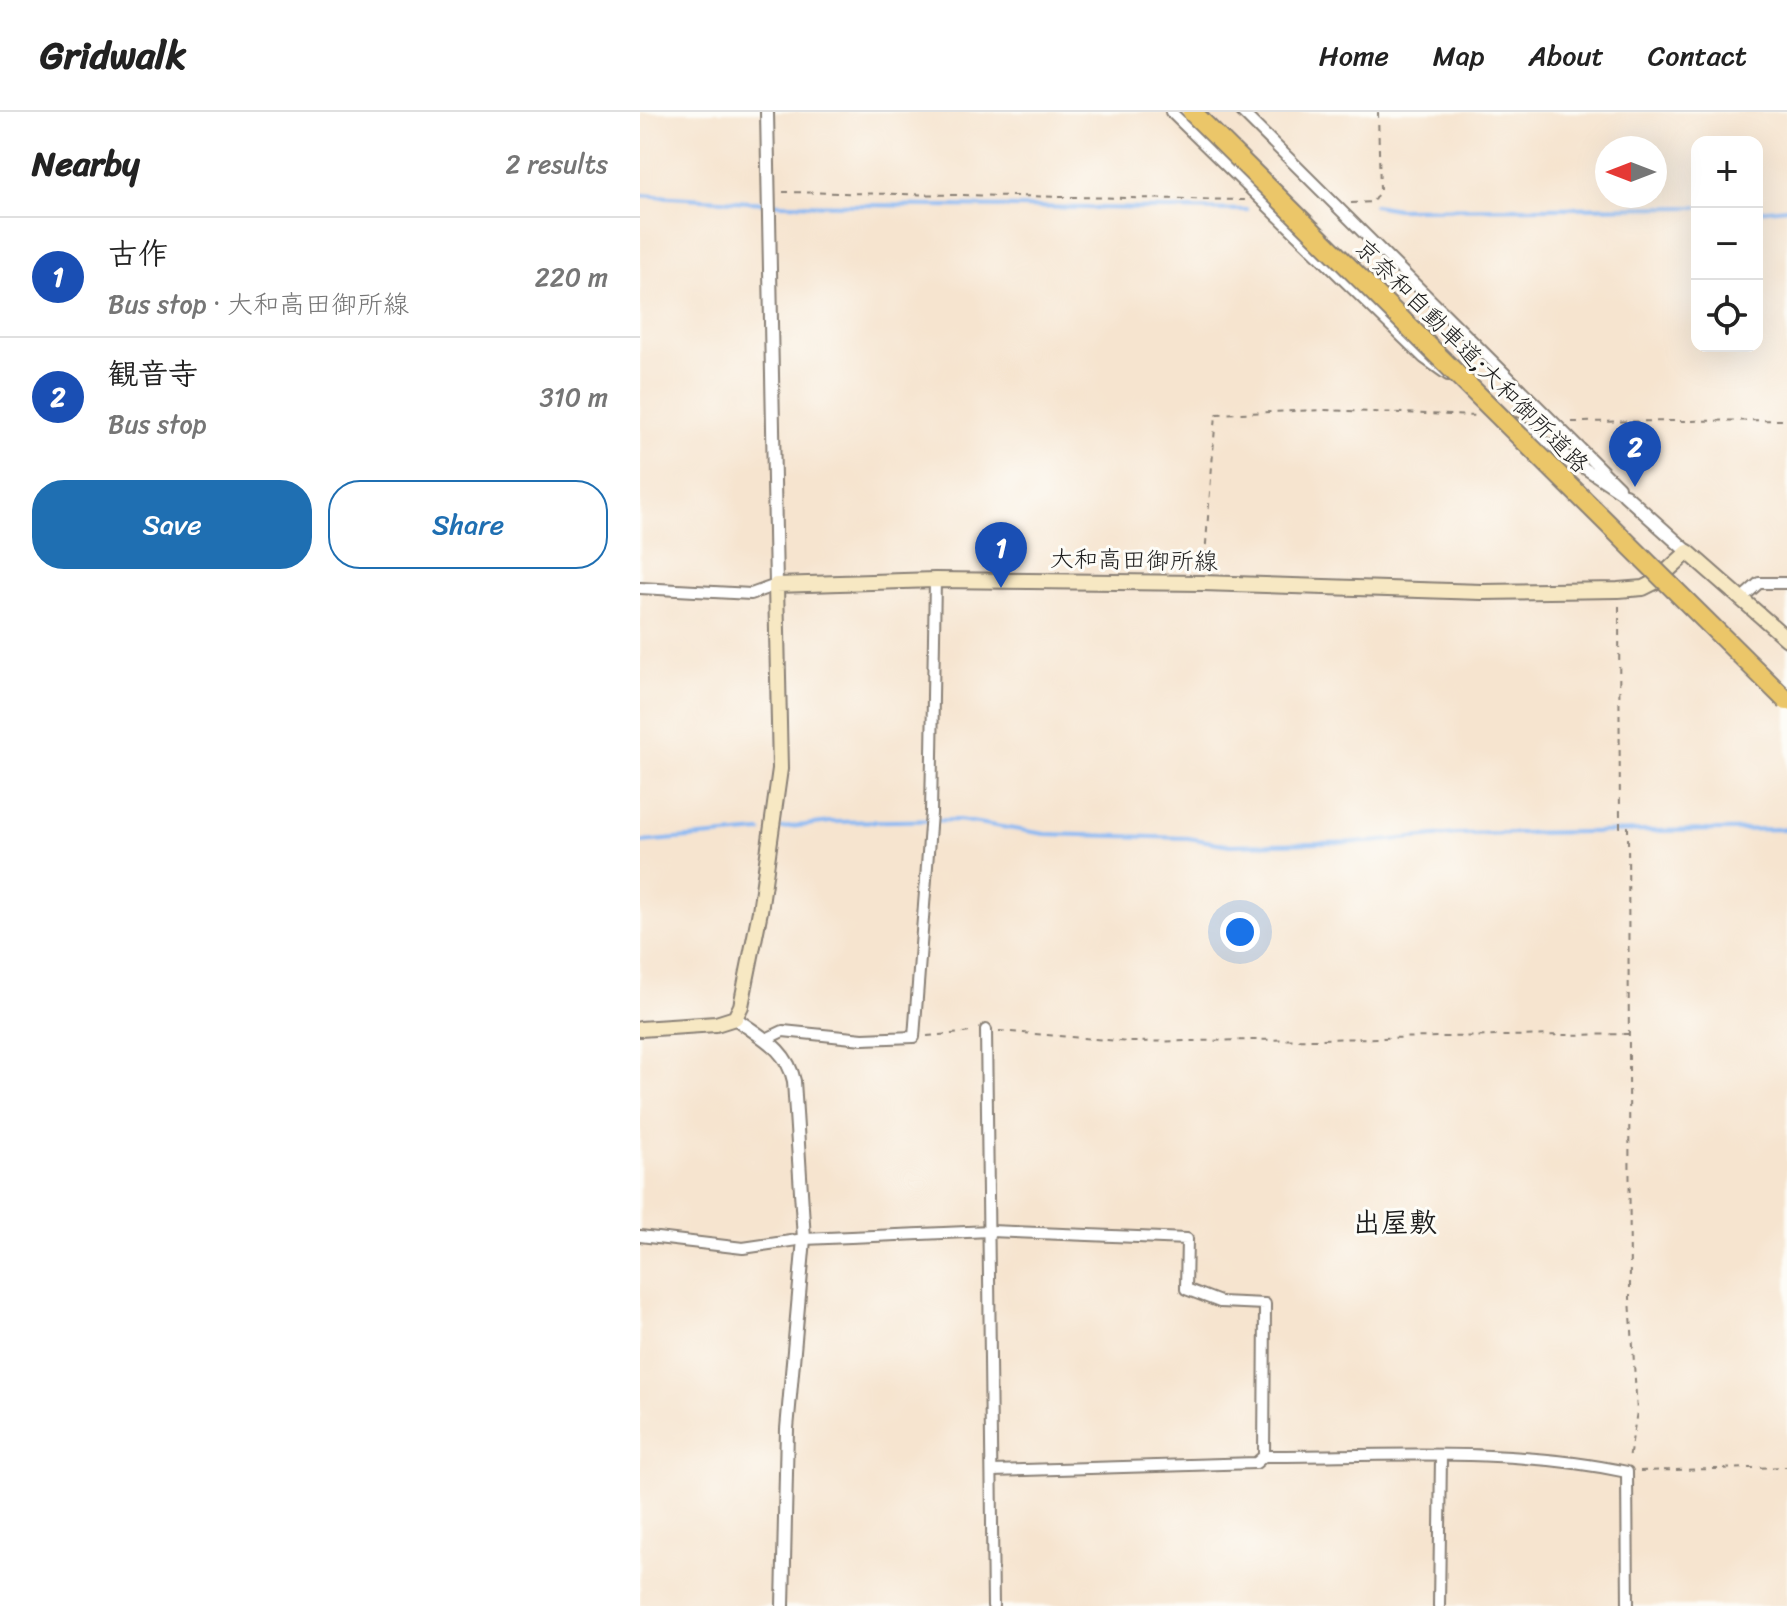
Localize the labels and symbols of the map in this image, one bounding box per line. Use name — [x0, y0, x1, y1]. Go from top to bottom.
north arrow — [1595, 136, 1667, 208]
street label: 京奈和自動車道;大和御所道路 — [1344, 228, 1600, 484]
pin: 2 — [1609, 421, 1661, 487]
pin: 1 — [975, 522, 1027, 588]
street label: 大和高田御所線 — [1050, 538, 1218, 582]
your location — [1220, 912, 1260, 952]
district label: 出屋敷 — [1353, 1198, 1437, 1247]

